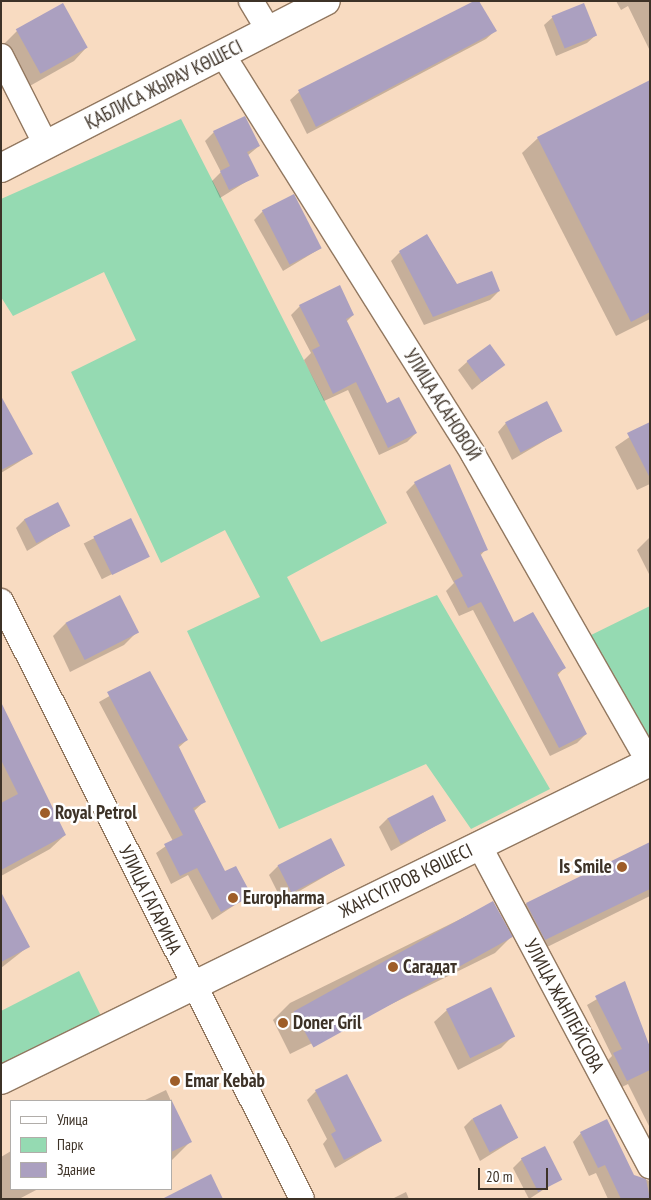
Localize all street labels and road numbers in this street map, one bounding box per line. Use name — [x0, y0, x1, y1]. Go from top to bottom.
street label: ҚАБЛИСА ЖЫРАУ КӨШЕСІ — [81, 35, 247, 135]
street label: УЛИЦА АСАНОВОЙ — [398, 345, 486, 465]
street label: ЖАНСҮГІРОВ КӨШЕСІ — [336, 839, 476, 923]
street label: УЛИЦА ГАГАРИНА — [114, 841, 186, 959]
street label: УЛИЦА ЖАНПЕЙСОВА — [519, 935, 609, 1077]

